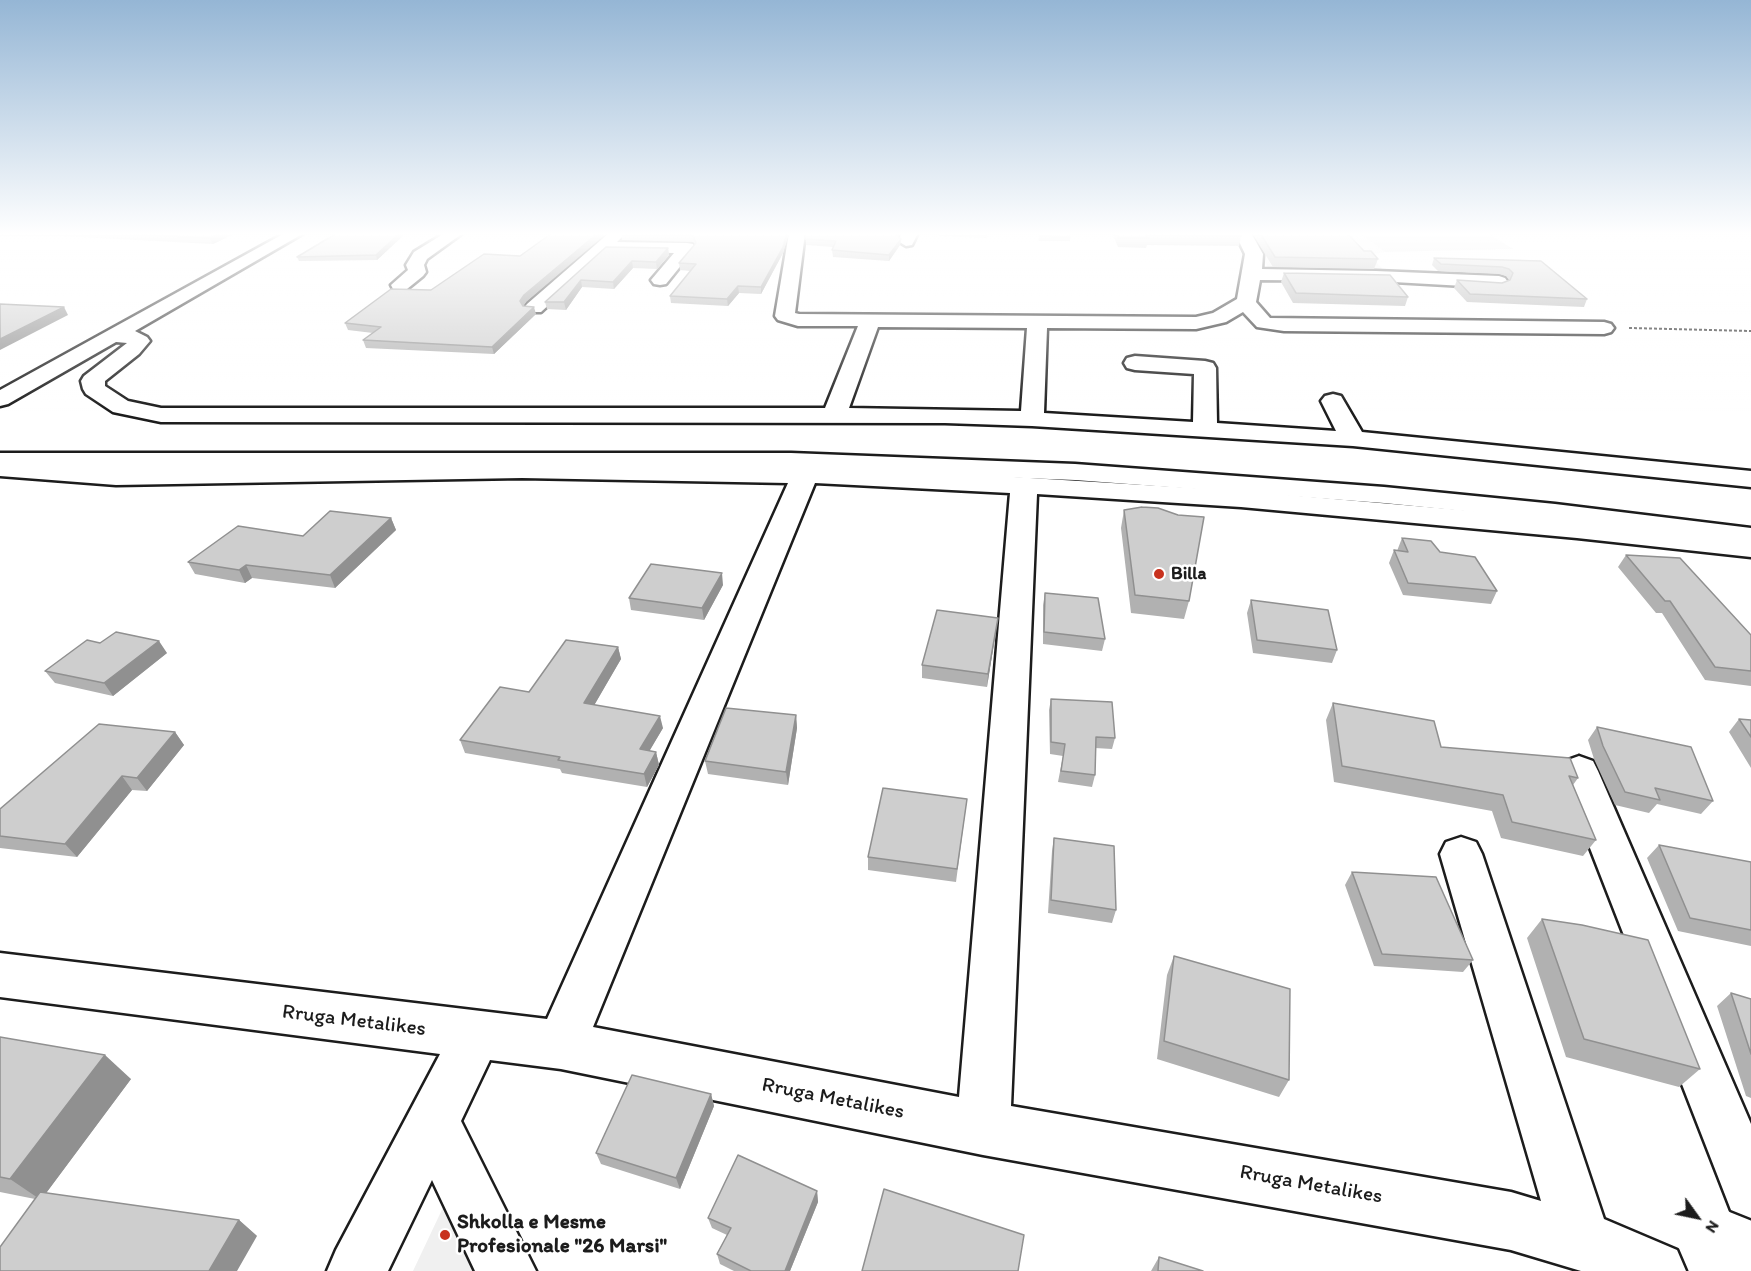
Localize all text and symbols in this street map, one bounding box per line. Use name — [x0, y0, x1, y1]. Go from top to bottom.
place label: Billa — [1171, 563, 1206, 585]
marker: Billa — [1152, 567, 1166, 581]
street label: Rruga Metalikes — [281, 1000, 427, 1042]
street label: Rruga Metalikes — [760, 1073, 906, 1125]
street label: Rruga Metalikes — [1238, 1160, 1384, 1210]
north arrow — [1667, 1187, 1727, 1247]
place label: Shkolla e Mesme Profesionale "26 Marsi" — [457, 1210, 667, 1260]
text: N — [1702, 1217, 1723, 1237]
marker: Shkolla e Mesme Profesionale "26 Marsi" — [438, 1228, 452, 1242]

